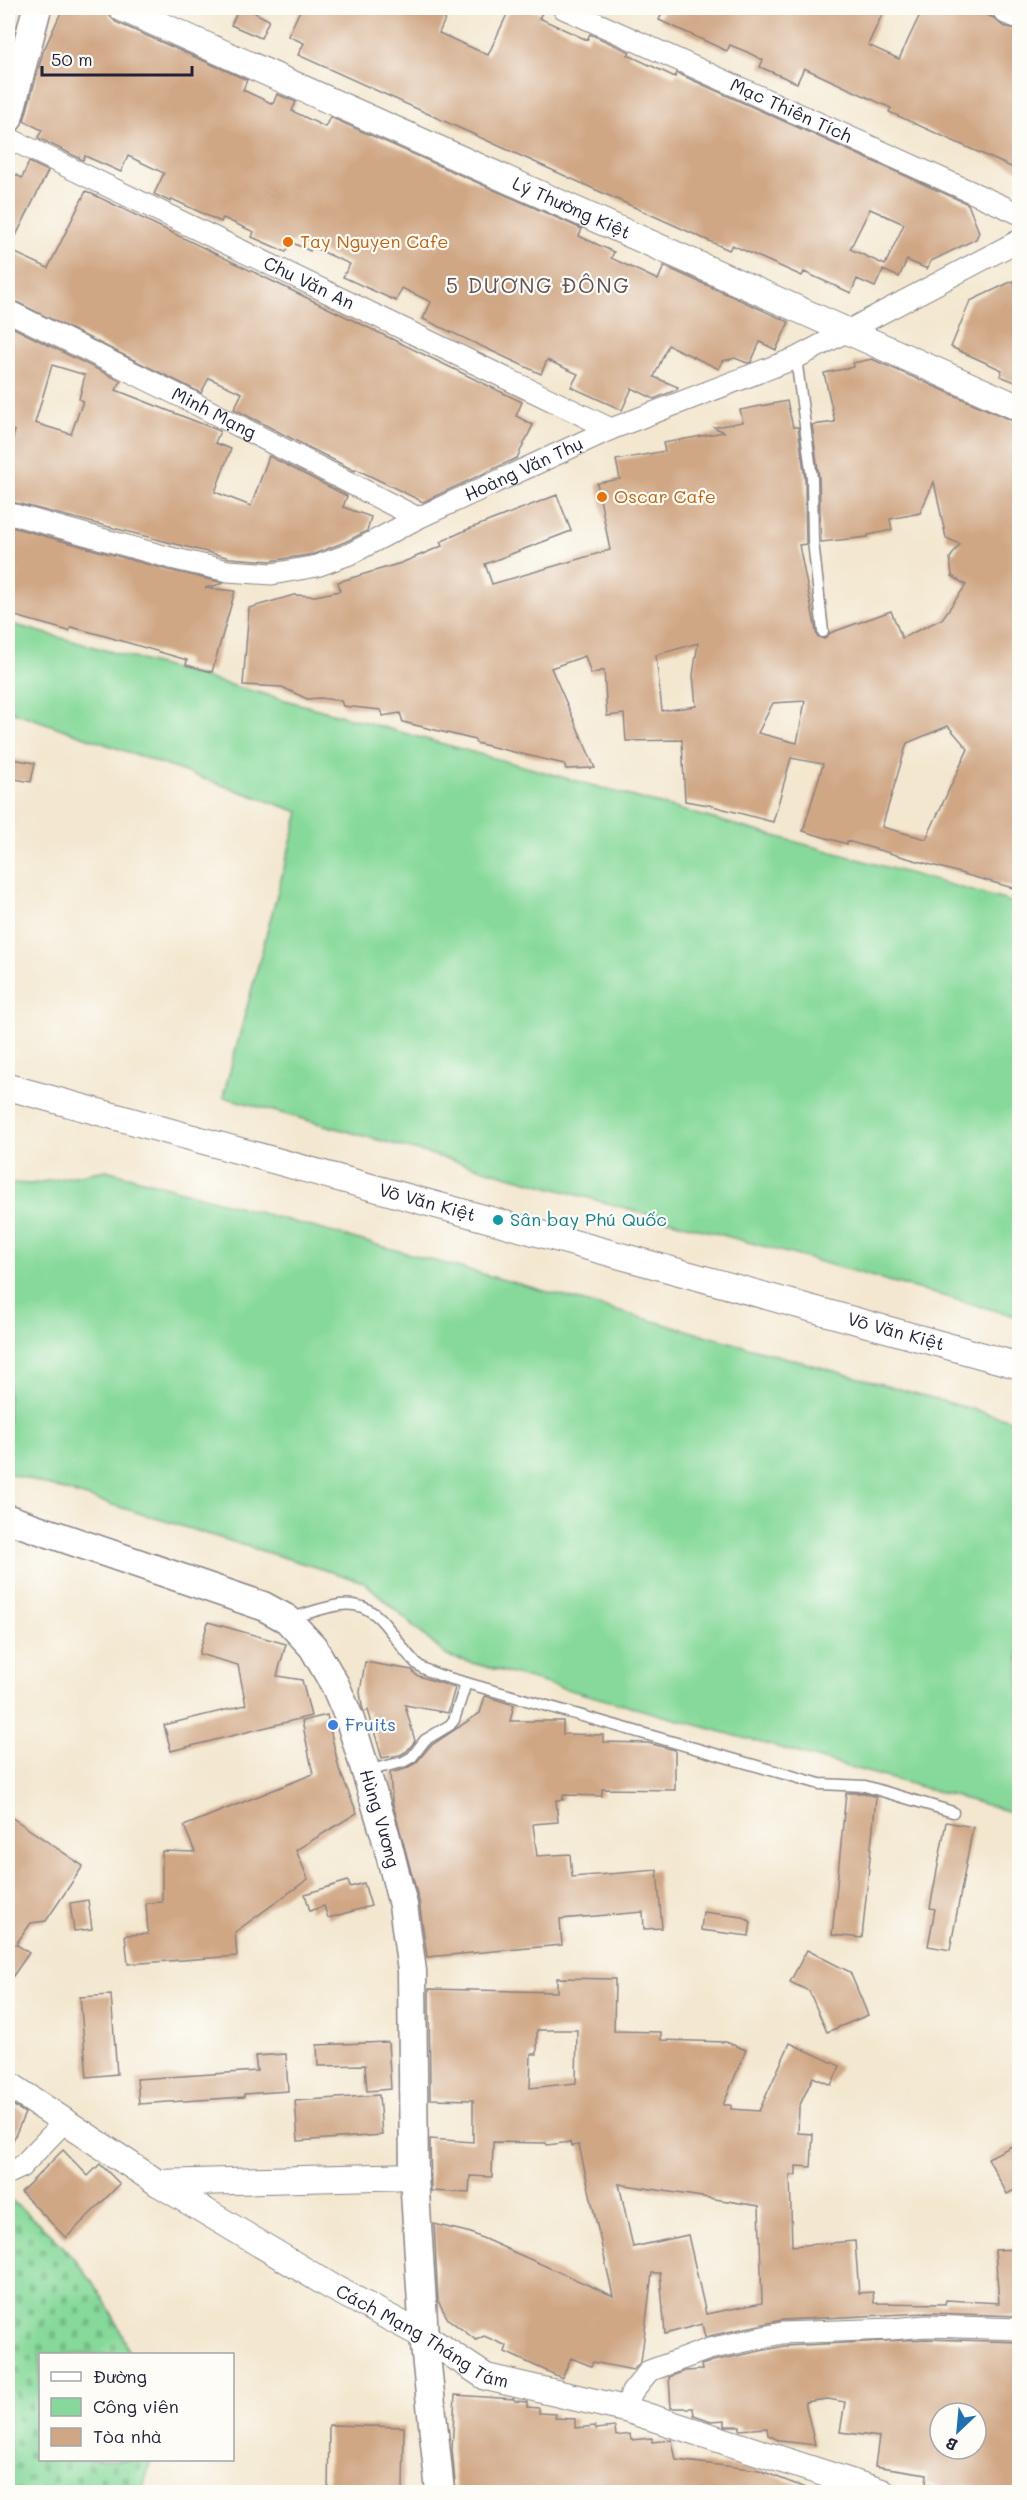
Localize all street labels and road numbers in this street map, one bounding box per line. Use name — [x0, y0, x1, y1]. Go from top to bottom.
street label: Mạc Thiên Tích — [727, 72, 856, 148]
street label: Lý Thường Kiệt — [509, 170, 635, 244]
street label: Chu Văn An — [260, 250, 359, 314]
street label: Minh Mạng — [168, 381, 261, 444]
street label: Hoàng Văn Thụ — [460, 431, 587, 506]
street label: Võ Văn Kiệt — [376, 1177, 479, 1226]
street label: Võ Văn Kiệt — [845, 1306, 947, 1356]
street label: Hùng Vương — [355, 1766, 406, 1870]
street label: Cách Mạng Tháng Tám — [332, 2278, 511, 2393]

